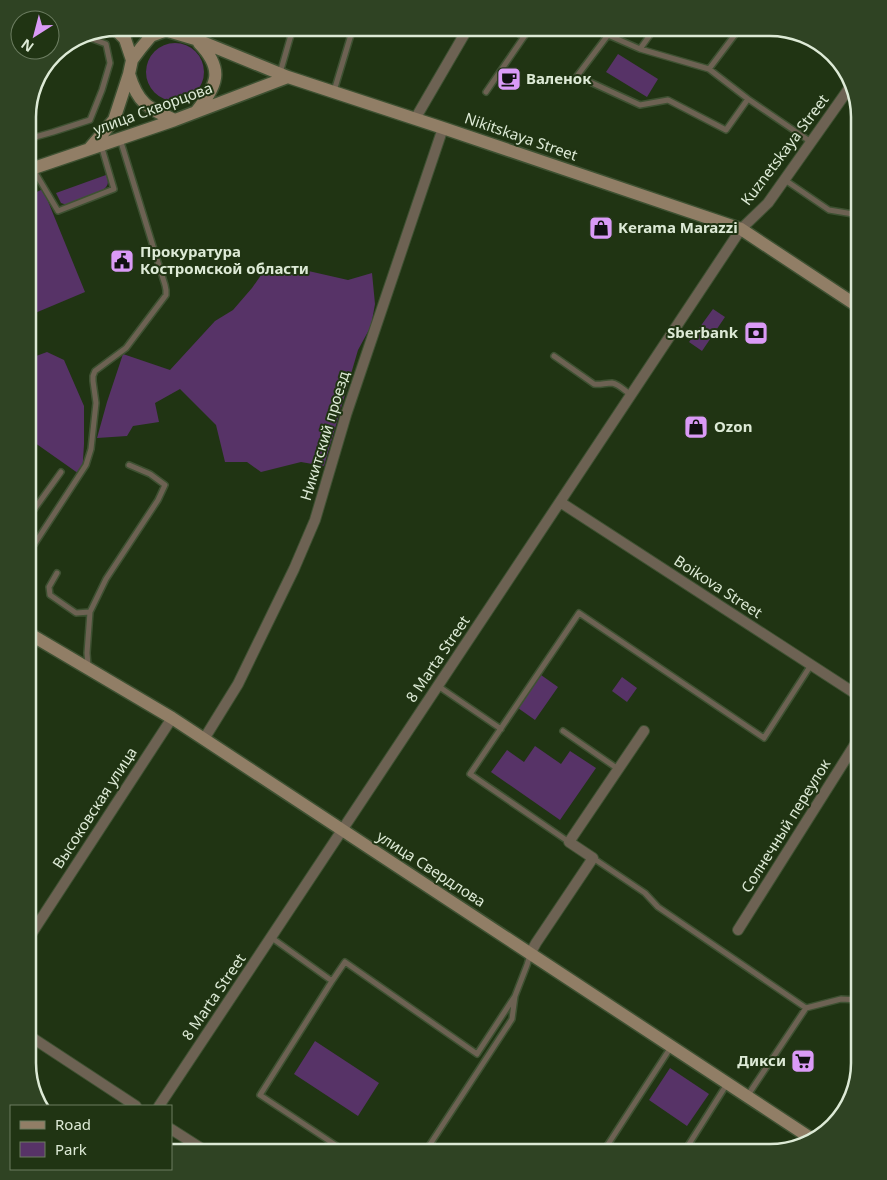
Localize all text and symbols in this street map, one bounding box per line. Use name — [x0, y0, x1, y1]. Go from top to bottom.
north arrow — [10, 10, 60, 60]
text: N — [17, 35, 37, 57]
cafe icon: Валенок — [496, 66, 522, 92]
place label: Валенок — [526, 68, 592, 88]
street label: улица Скворцова — [90, 77, 215, 139]
street label: Kuznetskaya Street — [736, 89, 833, 209]
street label: Nikitskaya Street — [462, 107, 581, 165]
shop icon: Kerama Marazzi — [588, 215, 614, 241]
place label: Kerama Marazzi — [618, 217, 738, 237]
place label: Прокуратура Костромской области — [140, 241, 309, 278]
public building icon: Прокуратура Костромской области — [109, 248, 135, 274]
bank icon: Sberbank — [743, 320, 769, 346]
place label: Sberbank — [667, 322, 739, 342]
street label: Никитский проезд — [295, 369, 353, 503]
shop icon: Ozon — [683, 414, 709, 440]
place label: Ozon — [714, 416, 752, 436]
street label: Boikova Street — [671, 550, 767, 622]
street label: 8 Marta Street — [401, 611, 474, 706]
street label: Высоковская улица — [47, 743, 141, 872]
street label: Солнечный переулок — [736, 755, 834, 896]
street label: улица Свердлова — [373, 826, 490, 911]
street label: 8 Marta Street — [177, 949, 250, 1044]
supermarket icon: Дикси — [790, 1048, 816, 1074]
place label: Дикси — [737, 1050, 786, 1070]
legend — [10, 1105, 172, 1170]
text: Road — [55, 1114, 91, 1134]
text: Park — [55, 1139, 87, 1159]

